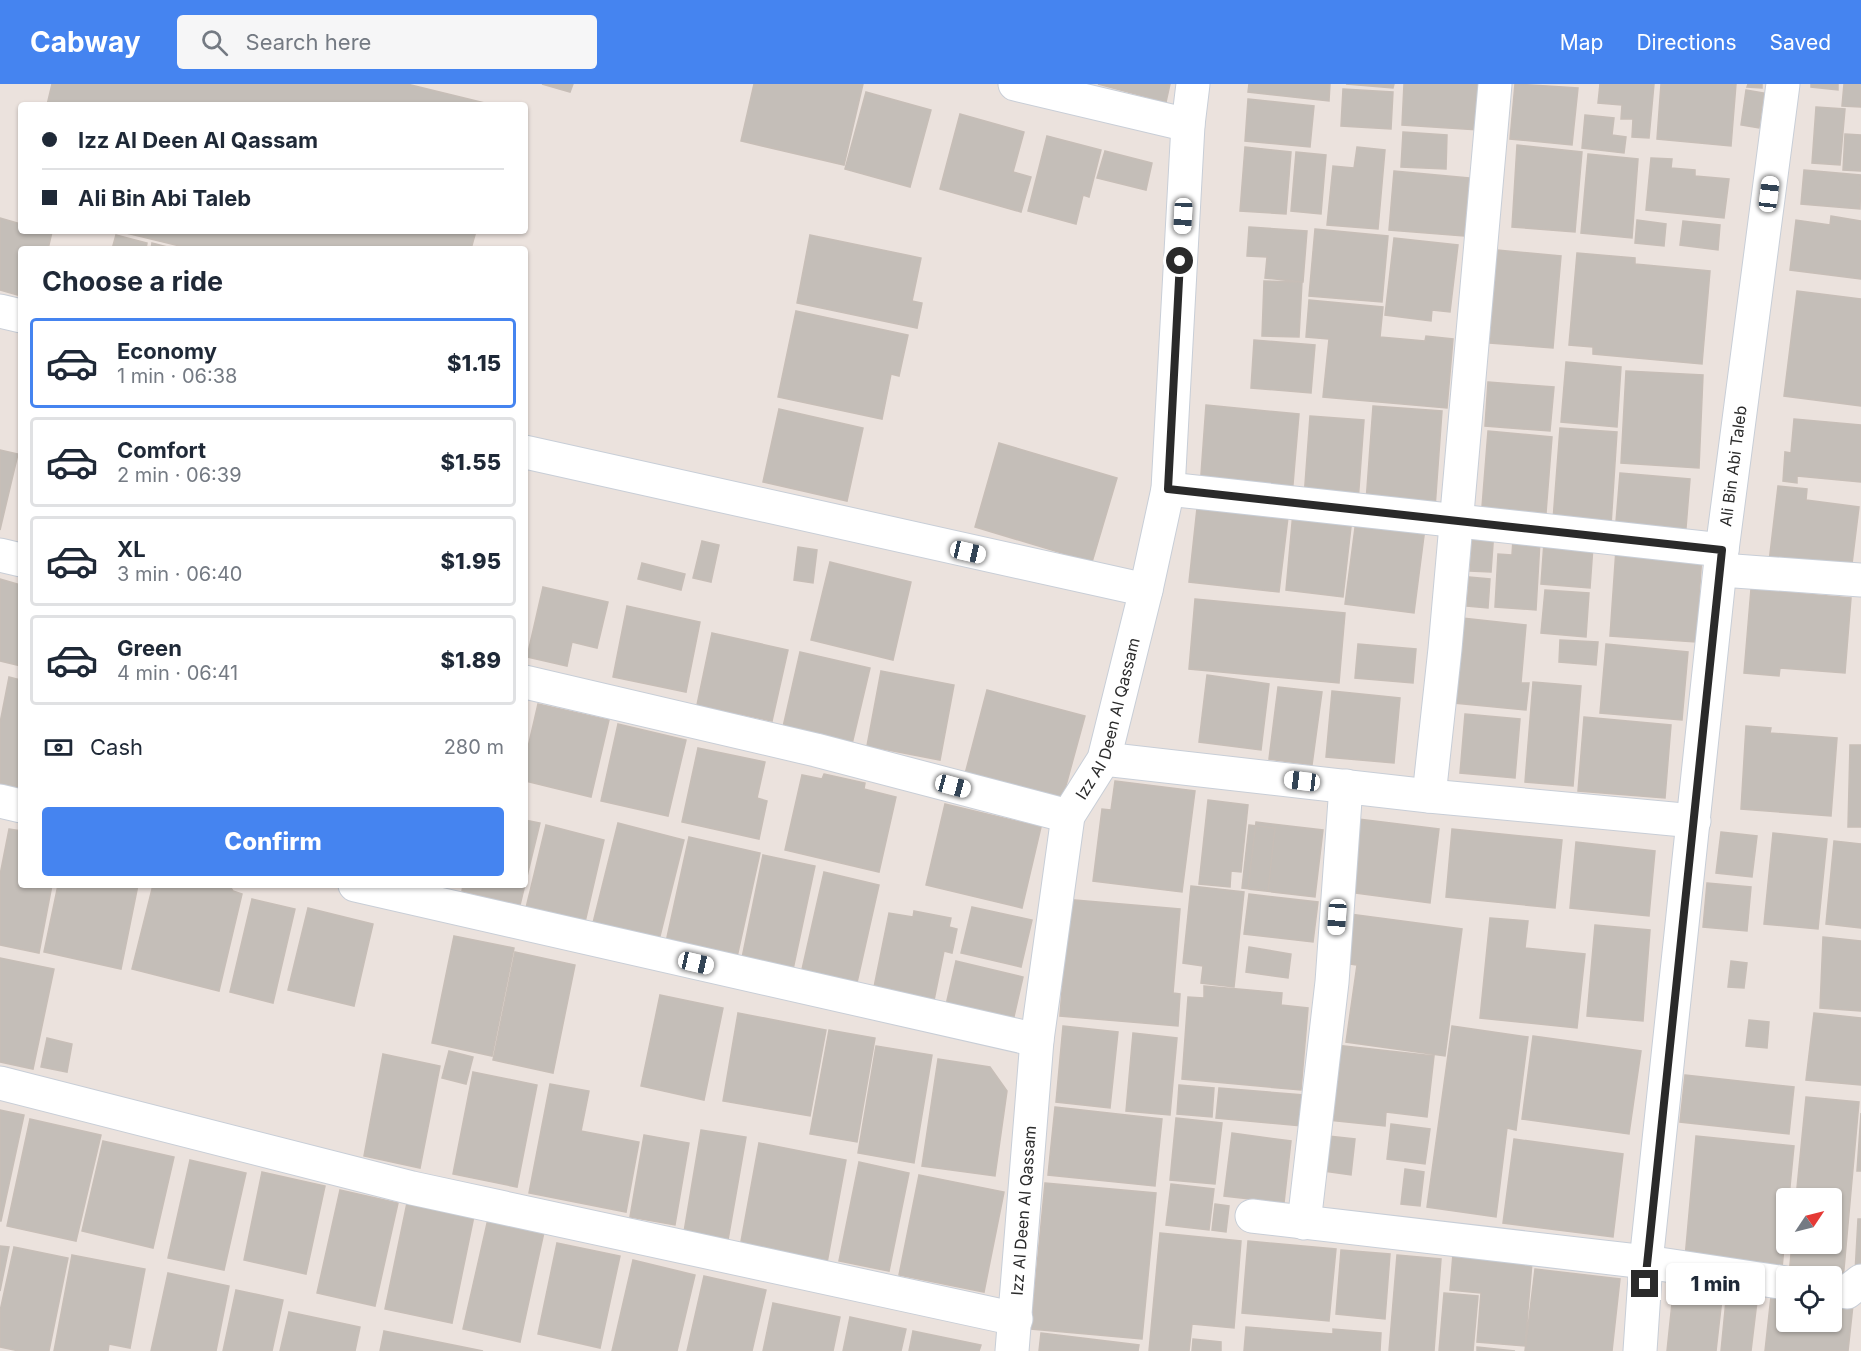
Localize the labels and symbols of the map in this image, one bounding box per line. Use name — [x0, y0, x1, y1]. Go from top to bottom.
car — [1758, 175, 1780, 213]
car — [1173, 198, 1193, 234]
route start — [1166, 247, 1193, 274]
street label: Ali Bin Abi Taleb — [1715, 404, 1751, 528]
car — [948, 539, 988, 565]
street label: Izz Al Deen Al Qassam — [1071, 636, 1144, 803]
car — [1283, 770, 1321, 792]
car — [933, 773, 973, 799]
car — [1327, 898, 1347, 936]
car — [676, 950, 716, 976]
street label: Izz Al Deen Al Qassam — [1006, 1125, 1040, 1296]
north arrow — [1776, 1188, 1842, 1254]
callout: 1 min — [1666, 1263, 1765, 1305]
route end — [1631, 1270, 1658, 1297]

